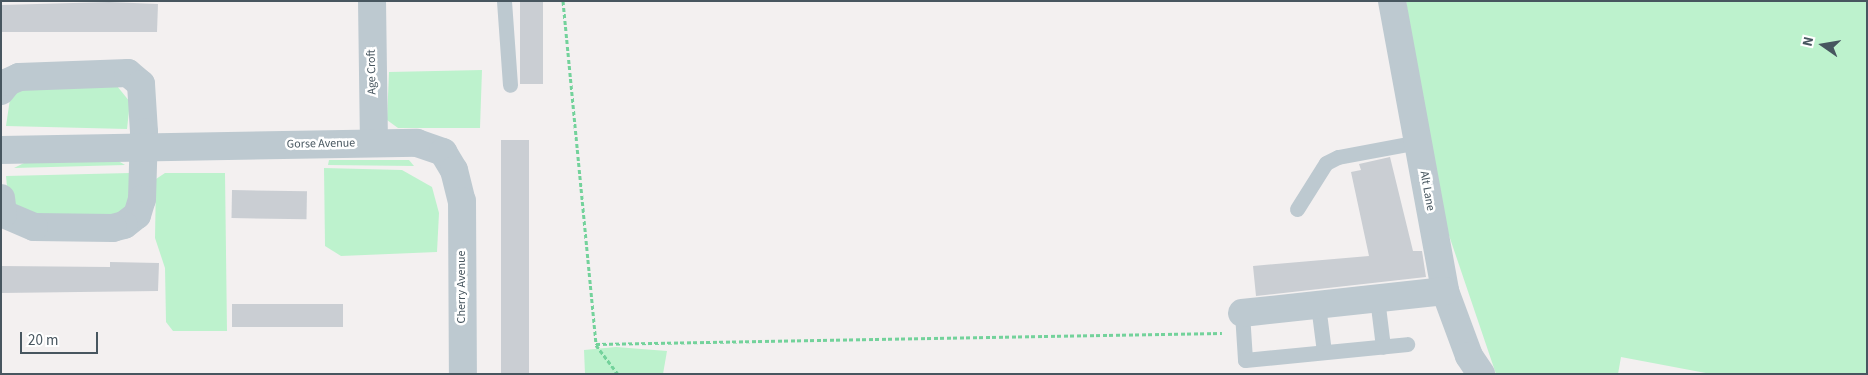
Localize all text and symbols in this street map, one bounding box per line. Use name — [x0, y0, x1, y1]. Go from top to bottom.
north arrow — [1798, 20, 1848, 70]
text: N — [1798, 35, 1819, 48]
street label: Age Croft — [364, 49, 380, 95]
street label: Gorse Avenue — [287, 136, 355, 152]
street label: Alt Lane — [1416, 170, 1438, 212]
street label: Cherry Avenue — [455, 251, 469, 323]
scale bar — [22, 322, 100, 354]
text: 20 m — [28, 330, 58, 351]

